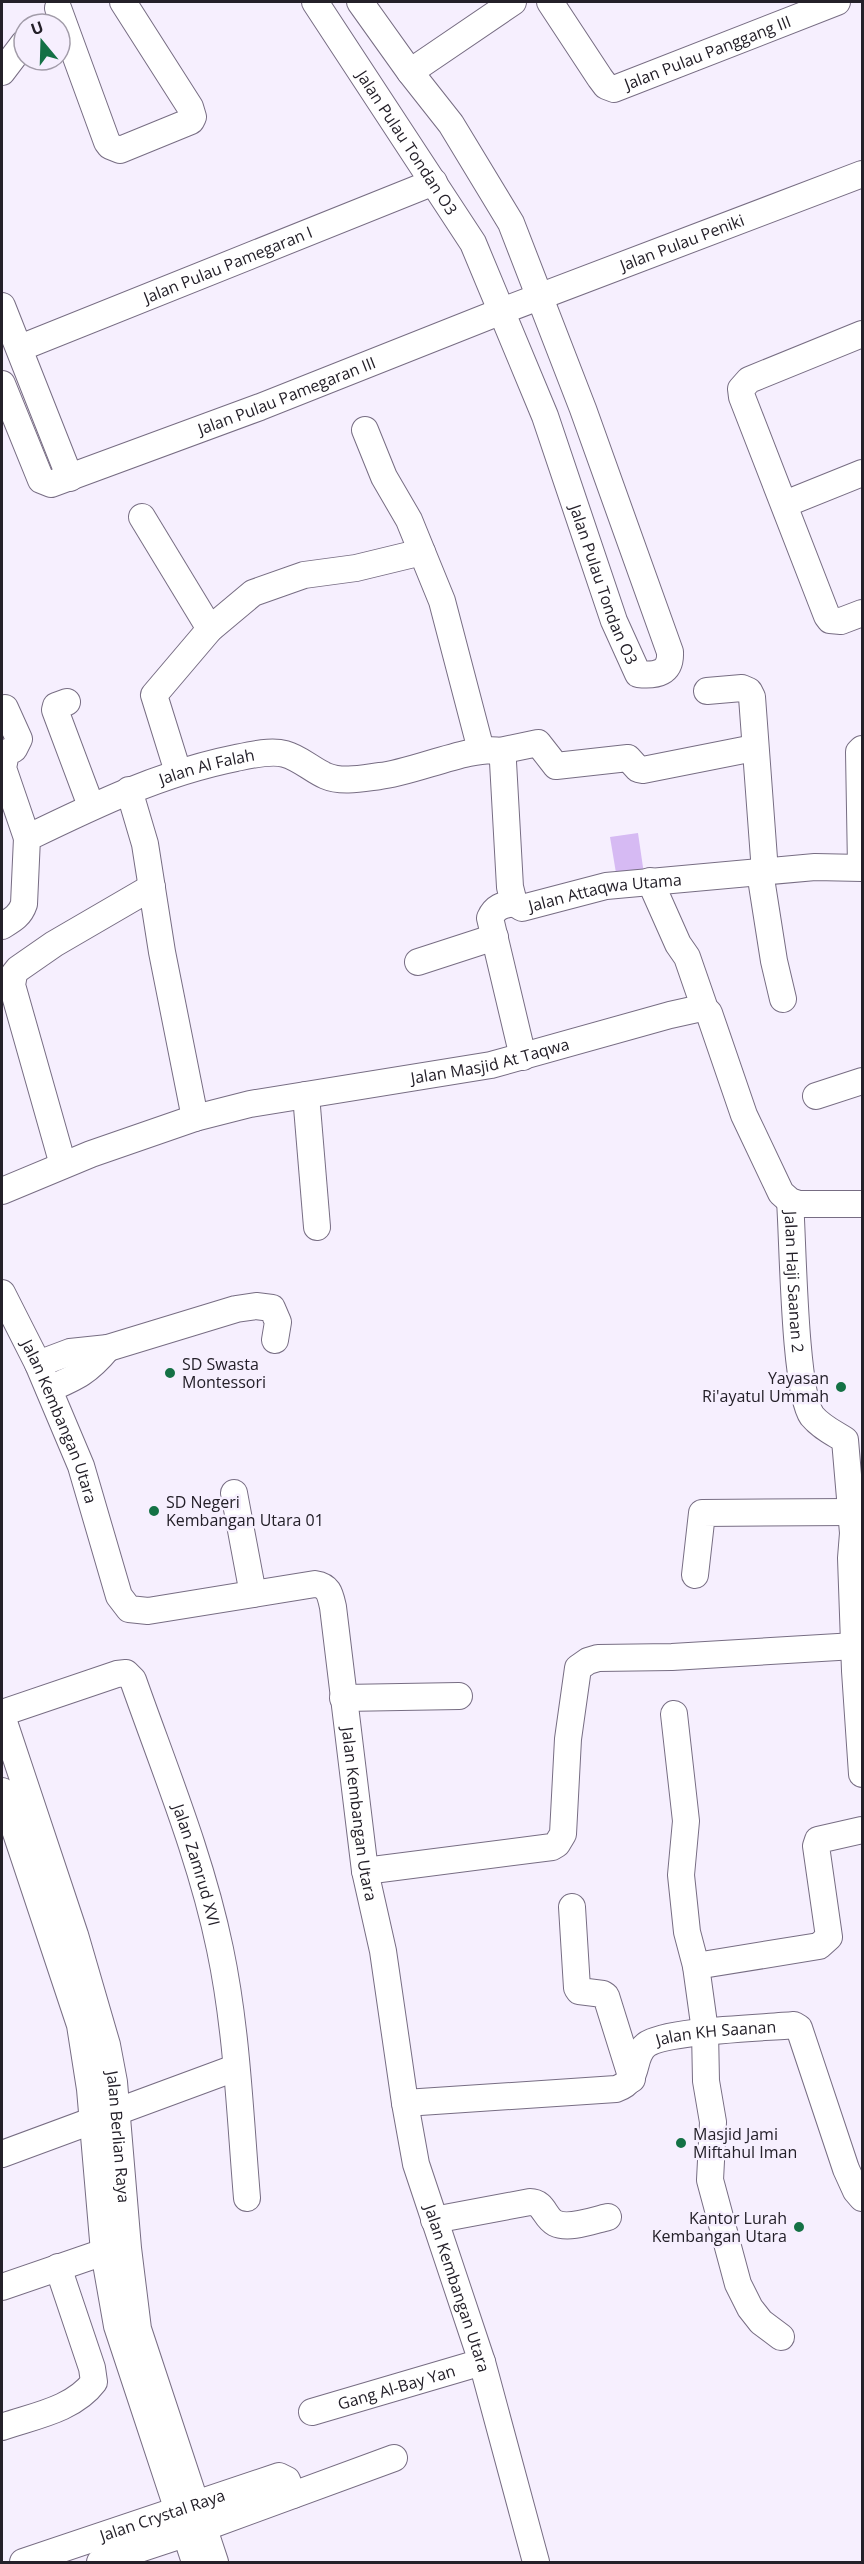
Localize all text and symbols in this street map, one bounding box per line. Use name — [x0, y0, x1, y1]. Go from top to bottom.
street label: Jalan Pulau Panggang III — [619, 10, 794, 96]
north arrow — [12, 12, 72, 72]
text: U — [28, 15, 46, 40]
street label: Jalan Pulau Tondan O3 — [350, 64, 463, 219]
street label: Jalan Pulau Peniki — [615, 209, 747, 277]
street label: Jalan Pulau Pamegaran I — [138, 221, 316, 309]
street label: Jalan Pulau Pamegaran III — [193, 351, 379, 441]
street label: Jalan Pulau Tondan O3 — [564, 500, 643, 668]
street label: Jalan Al Falah — [154, 743, 256, 791]
street label: Jalan Attaqwa Utama — [524, 868, 683, 917]
street label: Jalan Masjid At Taqwa — [407, 1033, 572, 1089]
street label: Jalan Haji Saanan 2 — [780, 1208, 809, 1353]
street label: Jalan Kembangan Utara — [15, 1334, 102, 1506]
place label: SD Swasta Montessori — [182, 1353, 266, 1393]
marker: SD Swasta Montessori — [163, 1366, 177, 1380]
place label: Yayasan Ri'ayatul Ummah — [702, 1367, 829, 1407]
marker: Yayasan Ri'ayatul Ummah — [834, 1380, 848, 1394]
place label: SD Negeri Kembangan Utara 01 — [166, 1491, 324, 1531]
marker: SD Negeri Kembangan Utara 01 — [147, 1504, 161, 1518]
street label: Jalan Kembangan Utara — [336, 1724, 382, 1903]
street label: Jalan Zamrud XVI — [167, 1799, 225, 1928]
street label: Jalan KH Saanan — [651, 2015, 777, 2051]
street label: Jalan Berlian Raya — [101, 2067, 135, 2204]
place label: Masjid Jami Miftahul Iman — [693, 2123, 797, 2163]
marker: Masjid Jami Miftahul Iman — [674, 2136, 688, 2150]
street label: Jalan Kembangan Utara — [419, 2200, 495, 2375]
place label: Kantor Lurah Kembangan Utara — [652, 2207, 787, 2247]
marker: Kantor Lurah Kembangan Utara — [792, 2220, 806, 2234]
street label: Gang Al-Bay Yan — [335, 2359, 458, 2415]
street label: Jalan Crystal Raya — [95, 2484, 228, 2547]

